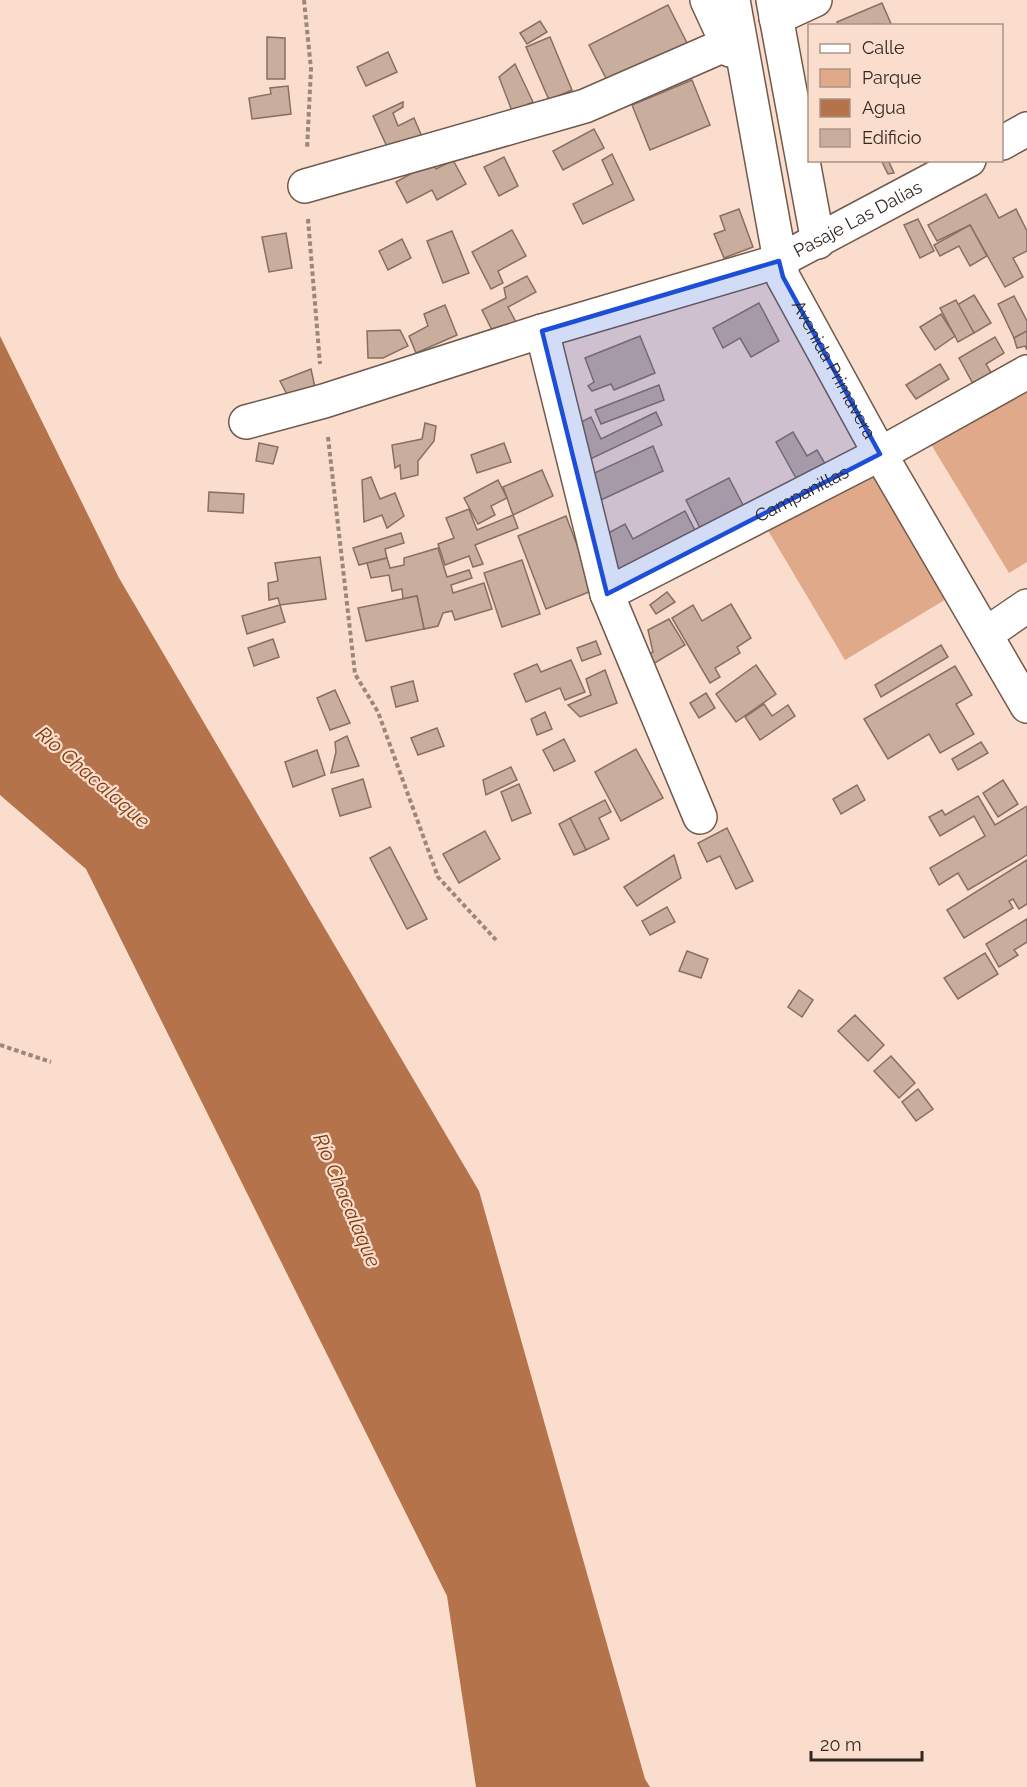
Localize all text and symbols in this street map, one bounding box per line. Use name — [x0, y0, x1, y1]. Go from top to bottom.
legend — [808, 24, 1003, 162]
text: Calle — [862, 37, 905, 58]
text: Parque — [862, 67, 922, 88]
text: Agua — [862, 97, 906, 118]
text: Edificio — [862, 127, 922, 148]
street label: Pasaje Las Dalias — [790, 176, 925, 261]
street label: Avenida Primavera — [788, 296, 881, 442]
street label: Campanillas — [751, 461, 852, 526]
water label: Río Chacalaque — [31, 721, 155, 833]
water label: Río Chacalaque — [308, 1130, 386, 1271]
scale bar — [811, 1724, 922, 1762]
text: 20 m — [820, 1734, 862, 1755]

